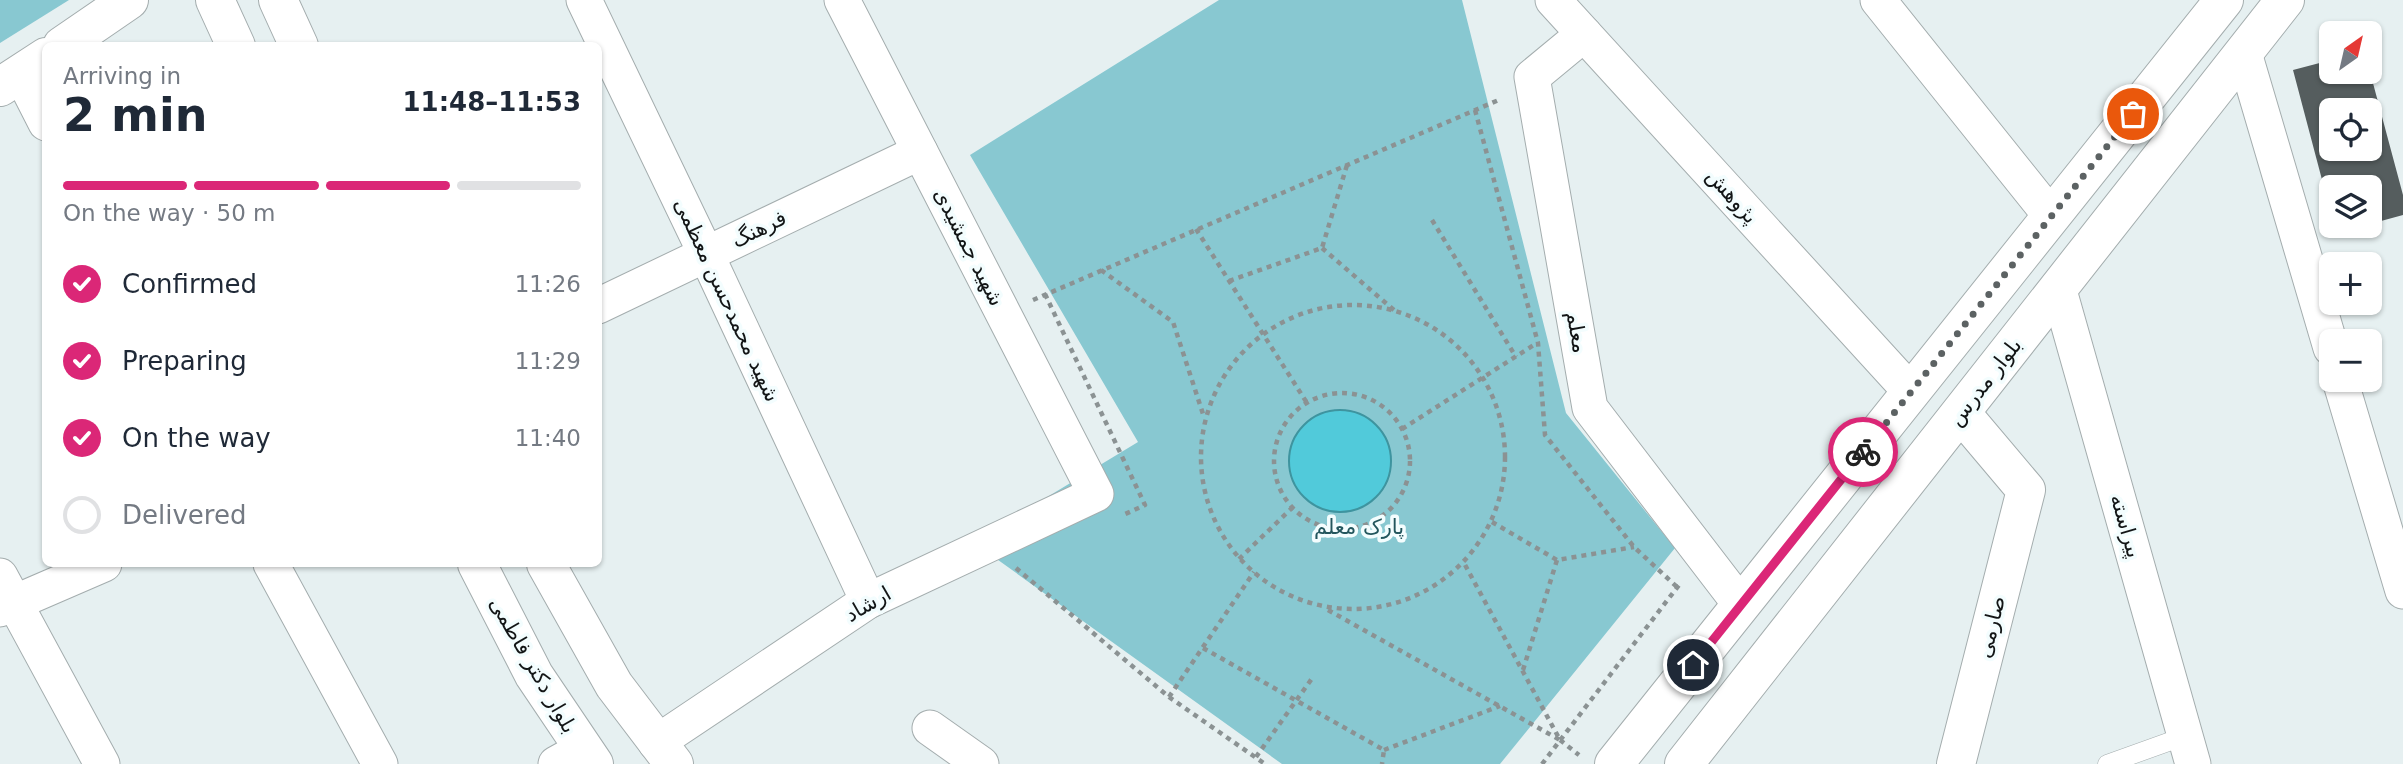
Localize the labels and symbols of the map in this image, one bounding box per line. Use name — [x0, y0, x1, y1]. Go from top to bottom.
north arrow — [2319, 21, 2382, 84]
pin — [2103, 84, 2163, 144]
street label: پژوهش — [1701, 164, 1763, 228]
street label: شهید جمشیدی — [929, 184, 1009, 310]
street label: شهید محمدحسن معظمی — [669, 194, 785, 406]
street label: فرهنگ — [728, 206, 790, 252]
street label: معلم — [1561, 309, 1592, 355]
street label: بلوار مدرس — [1943, 334, 2027, 430]
courier — [1828, 417, 1898, 487]
street label: پیراسته — [2106, 492, 2147, 561]
park label: پارک معلم — [1314, 515, 1404, 540]
street label: ارشاد — [841, 581, 895, 627]
street label: بلوار دکتر فاطمی — [484, 593, 582, 737]
street label: صارمی — [1972, 593, 2010, 661]
pin — [1663, 635, 1723, 695]

